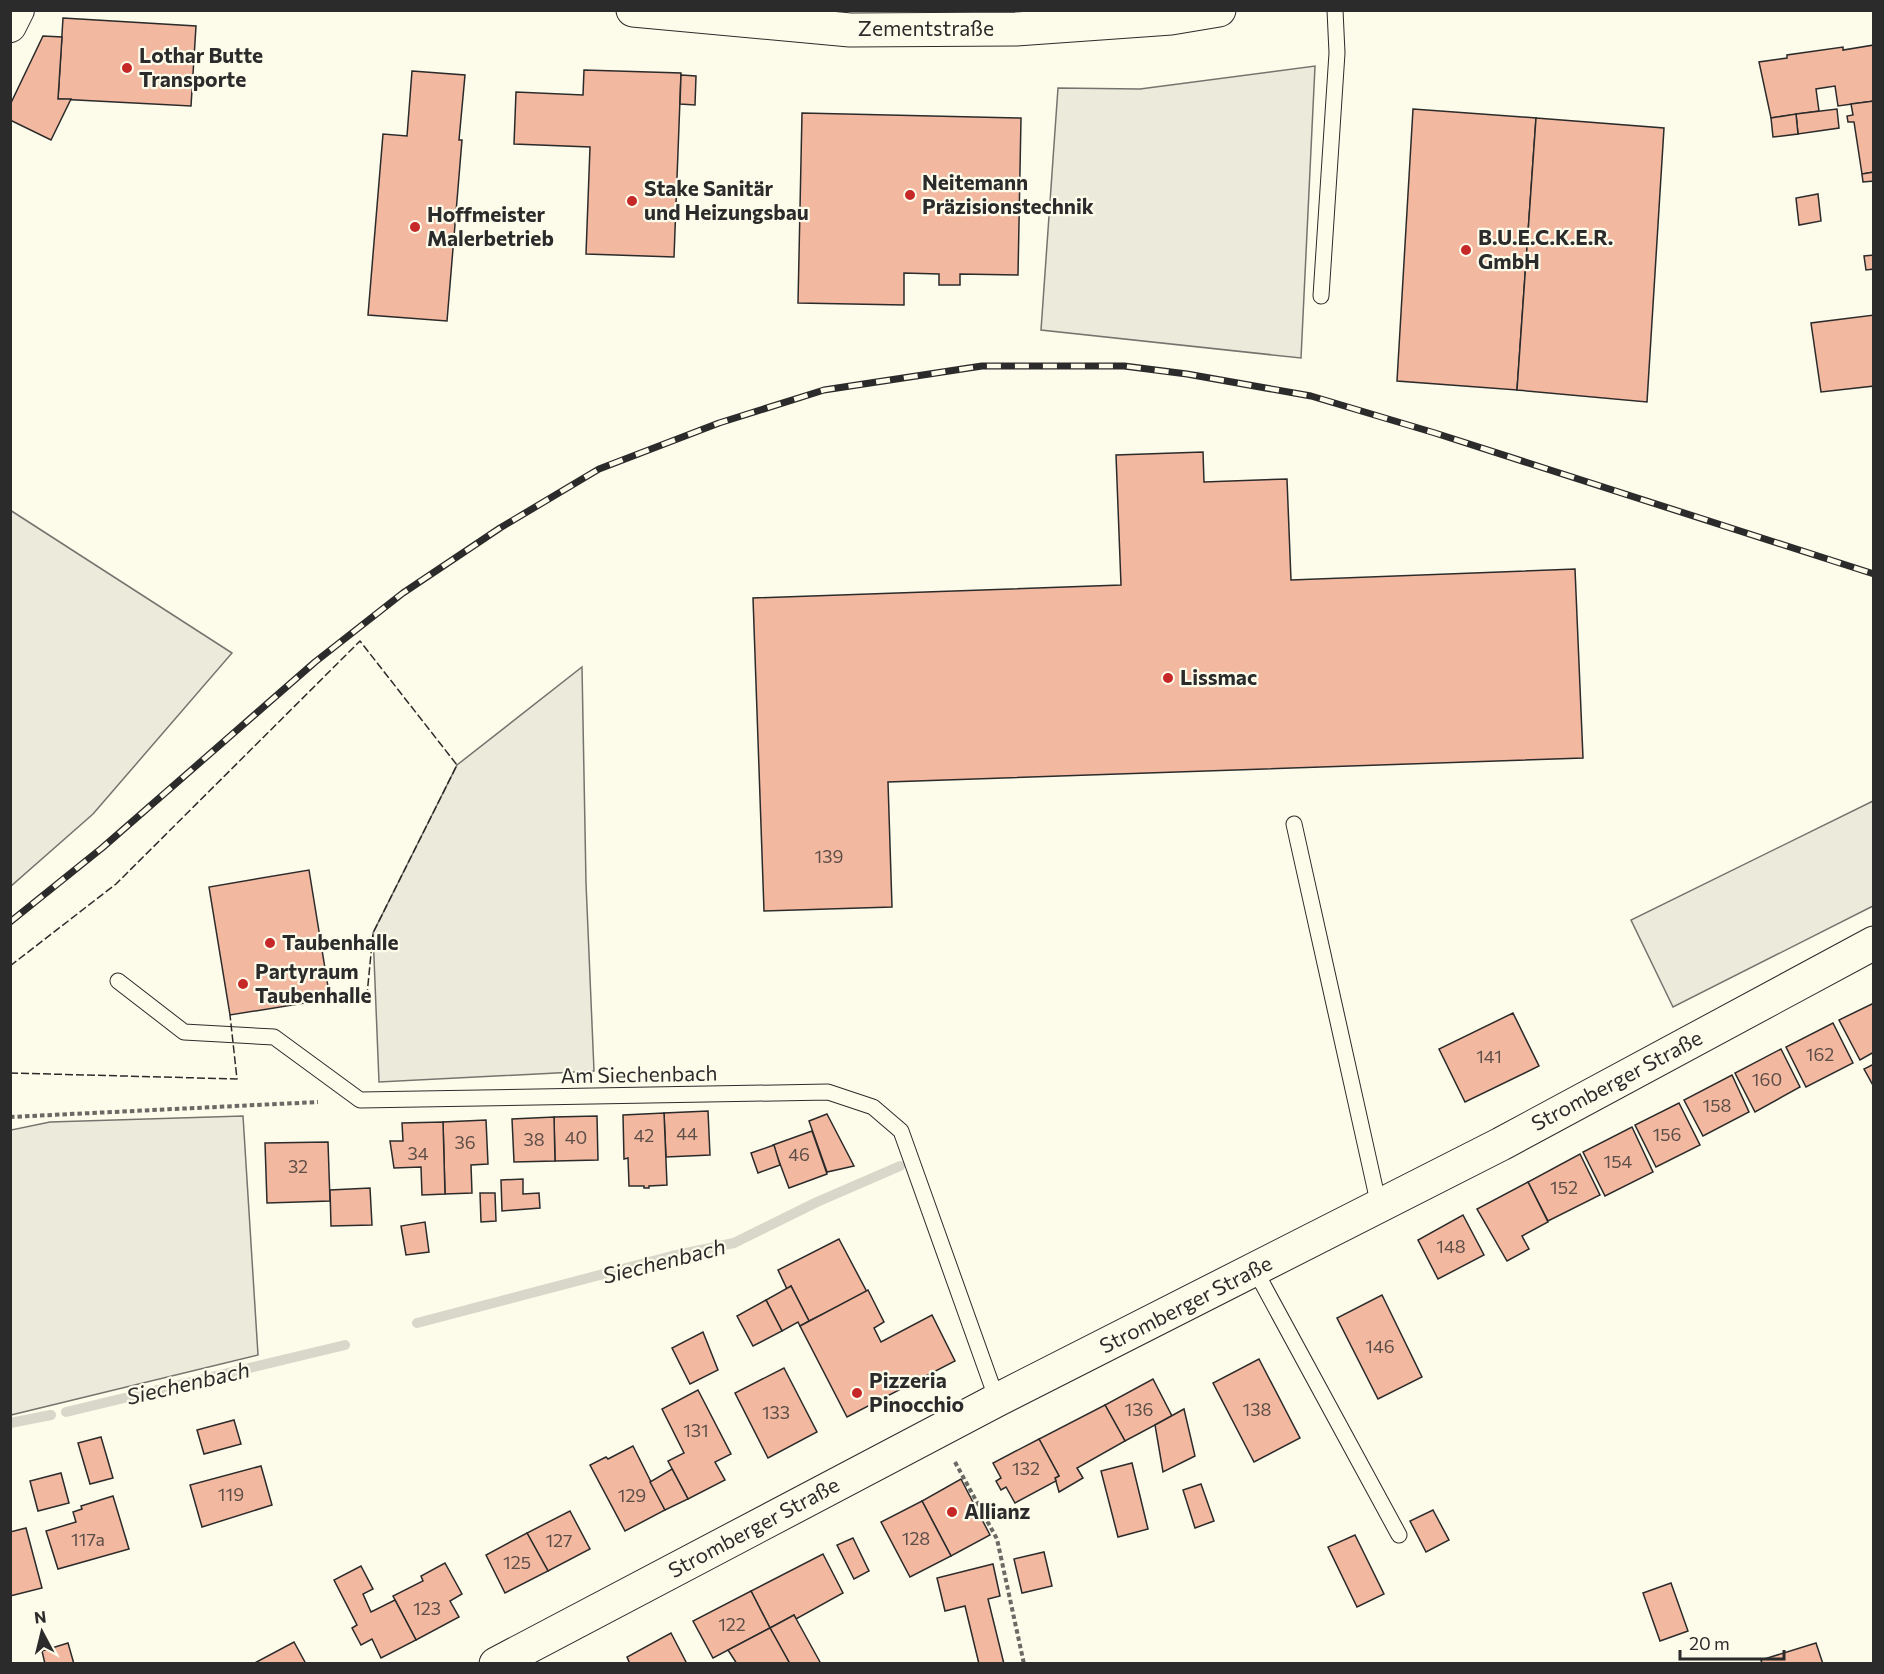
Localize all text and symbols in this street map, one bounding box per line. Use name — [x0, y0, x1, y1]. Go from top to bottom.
street label: Zementstraße — [858, 15, 994, 40]
place label: Lothar Butte Transporte — [139, 42, 263, 91]
marker: Lothar Butte Transporte — [120, 61, 134, 75]
place label: Neitemann Präzisionstechnik — [922, 169, 1094, 218]
place label: Stake Sanitär und Heizungsbau — [644, 175, 809, 224]
marker: Neitemann Präzisionstechnik — [903, 188, 917, 202]
marker: Stake Sanitär und Heizungsbau — [625, 194, 639, 208]
place label: Hoffmeister Malerbetrieb — [427, 201, 554, 250]
marker: Hoffmeister Malerbetrieb — [408, 220, 422, 234]
place label: B.U.E.C.K.E.R. GmbH — [1478, 224, 1613, 273]
marker: B.U.E.C.K.E.R. GmbH — [1459, 243, 1473, 257]
place label: Lissmac — [1180, 664, 1257, 689]
marker: Lissmac — [1161, 671, 1175, 685]
house number: 139 — [815, 845, 843, 867]
place label: Taubenhalle — [282, 929, 399, 954]
marker: Taubenhalle — [263, 936, 277, 950]
place label: Partyraum Taubenhalle — [255, 958, 372, 1007]
marker: Partyraum Taubenhalle — [236, 977, 250, 991]
street label: Stromberger Straße — [1527, 1024, 1706, 1135]
house number: 162 — [1806, 1043, 1834, 1065]
house number: 141 — [1476, 1045, 1502, 1067]
street label: Am Siechenbach — [560, 1060, 718, 1087]
house number: 160 — [1752, 1068, 1782, 1090]
house number: 158 — [1703, 1094, 1732, 1116]
house number: 44 — [676, 1122, 698, 1144]
house number: 156 — [1653, 1123, 1681, 1145]
house number: 42 — [634, 1124, 654, 1146]
house number: 40 — [565, 1126, 587, 1148]
house number: 38 — [523, 1128, 545, 1150]
house number: 36 — [454, 1131, 476, 1153]
house number: 34 — [407, 1142, 429, 1164]
house number: 46 — [788, 1143, 810, 1165]
house number: 154 — [1604, 1150, 1633, 1172]
house number: 32 — [288, 1155, 308, 1177]
house number: 152 — [1550, 1176, 1578, 1198]
water label: Siechenbach — [600, 1232, 728, 1289]
house number: 148 — [1436, 1235, 1466, 1257]
street label: Stromberger Straße — [1095, 1249, 1276, 1358]
house number: 146 — [1365, 1335, 1395, 1357]
water label: Siechenbach — [124, 1355, 252, 1410]
place label: Pizzeria Pinocchio — [869, 1367, 964, 1416]
marker: Pizzeria Pinocchio — [850, 1386, 864, 1400]
house number: 136 — [1125, 1398, 1153, 1420]
house number: 138 — [1243, 1398, 1272, 1420]
house number: 133 — [762, 1401, 790, 1423]
house number: 131 — [683, 1419, 709, 1441]
house number: 132 — [1012, 1457, 1040, 1479]
street label: Stromberger Straße — [664, 1471, 843, 1582]
house number: 119 — [218, 1483, 244, 1505]
house number: 129 — [618, 1484, 646, 1506]
place label: Allianz — [964, 1498, 1031, 1523]
marker: Allianz — [945, 1505, 959, 1519]
house number: 128 — [902, 1527, 930, 1549]
house number: 117a — [71, 1528, 105, 1550]
house number: 127 — [545, 1529, 573, 1551]
house number: 125 — [503, 1551, 531, 1573]
house number: 123 — [413, 1597, 441, 1619]
north arrow — [12, 1602, 72, 1662]
text: N — [33, 1606, 47, 1627]
house number: 122 — [718, 1613, 746, 1635]
scale bar — [1680, 1623, 1784, 1661]
text: 20 m — [1689, 1632, 1730, 1654]

